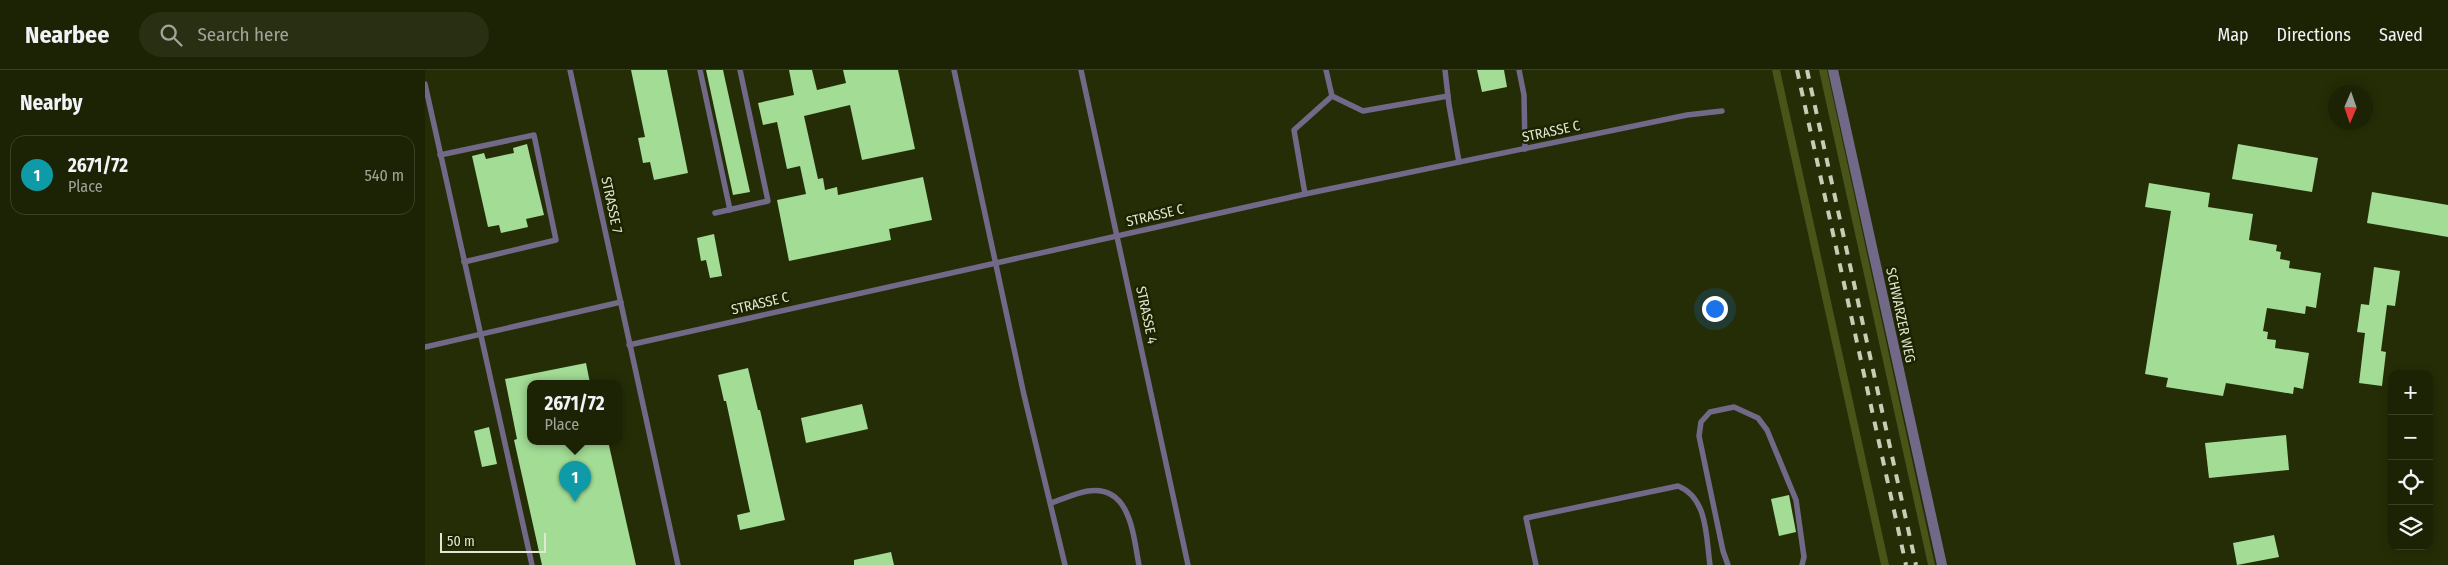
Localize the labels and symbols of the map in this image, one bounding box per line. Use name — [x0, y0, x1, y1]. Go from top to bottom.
north arrow — [2328, 85, 2373, 130]
street label: STRASSE C — [1521, 117, 1582, 146]
street label: STRASSE 7 — [597, 175, 626, 235]
street label: STRASSE C — [1125, 201, 1186, 230]
street label: SCHWARZER WEG — [1882, 266, 1919, 364]
street label: STRASSE 4 — [1132, 285, 1161, 346]
street label: STRASSE C — [730, 289, 791, 318]
your location — [1702, 296, 1728, 322]
pin: 1 — [559, 461, 591, 502]
scale bar — [440, 530, 546, 553]

